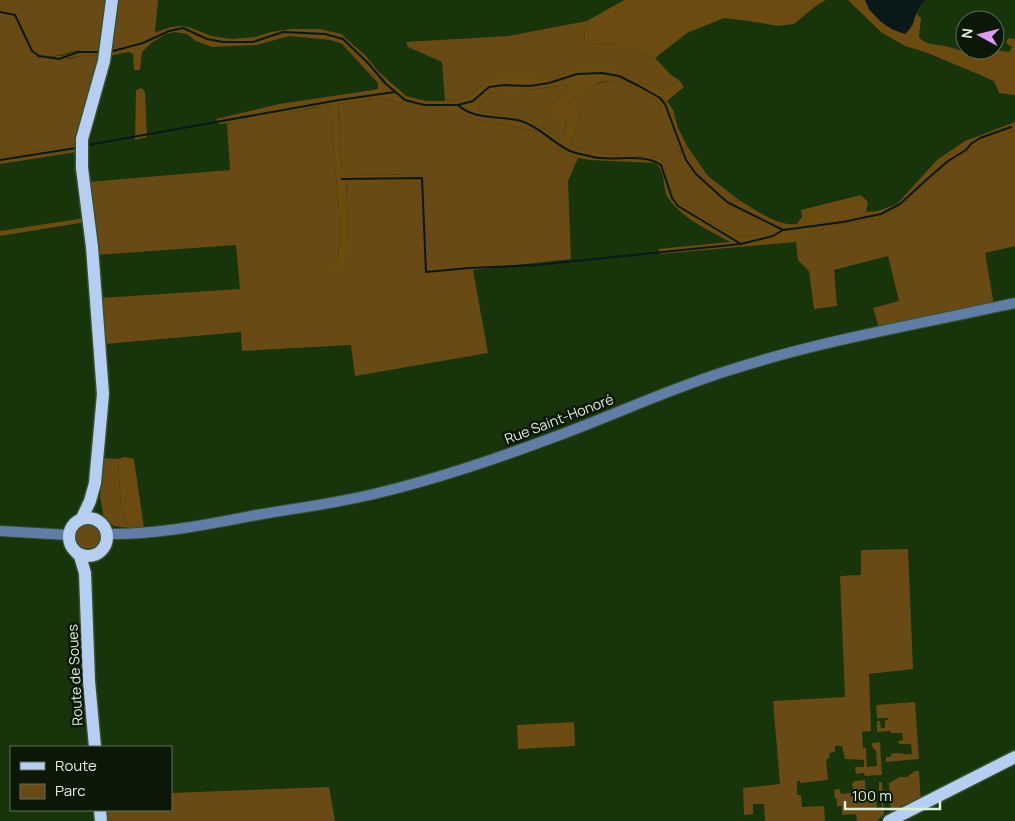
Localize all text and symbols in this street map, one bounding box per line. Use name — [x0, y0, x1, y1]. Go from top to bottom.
north arrow — [955, 10, 1005, 60]
text: N — [957, 27, 977, 40]
street label: Rue Saint-Honoré — [502, 389, 616, 448]
street label: Route de Soues — [62, 624, 87, 726]
legend — [10, 746, 172, 811]
text: Route — [55, 755, 97, 776]
scale bar — [845, 778, 940, 810]
text: Parc — [55, 780, 86, 801]
text: 100 m — [852, 785, 892, 806]

